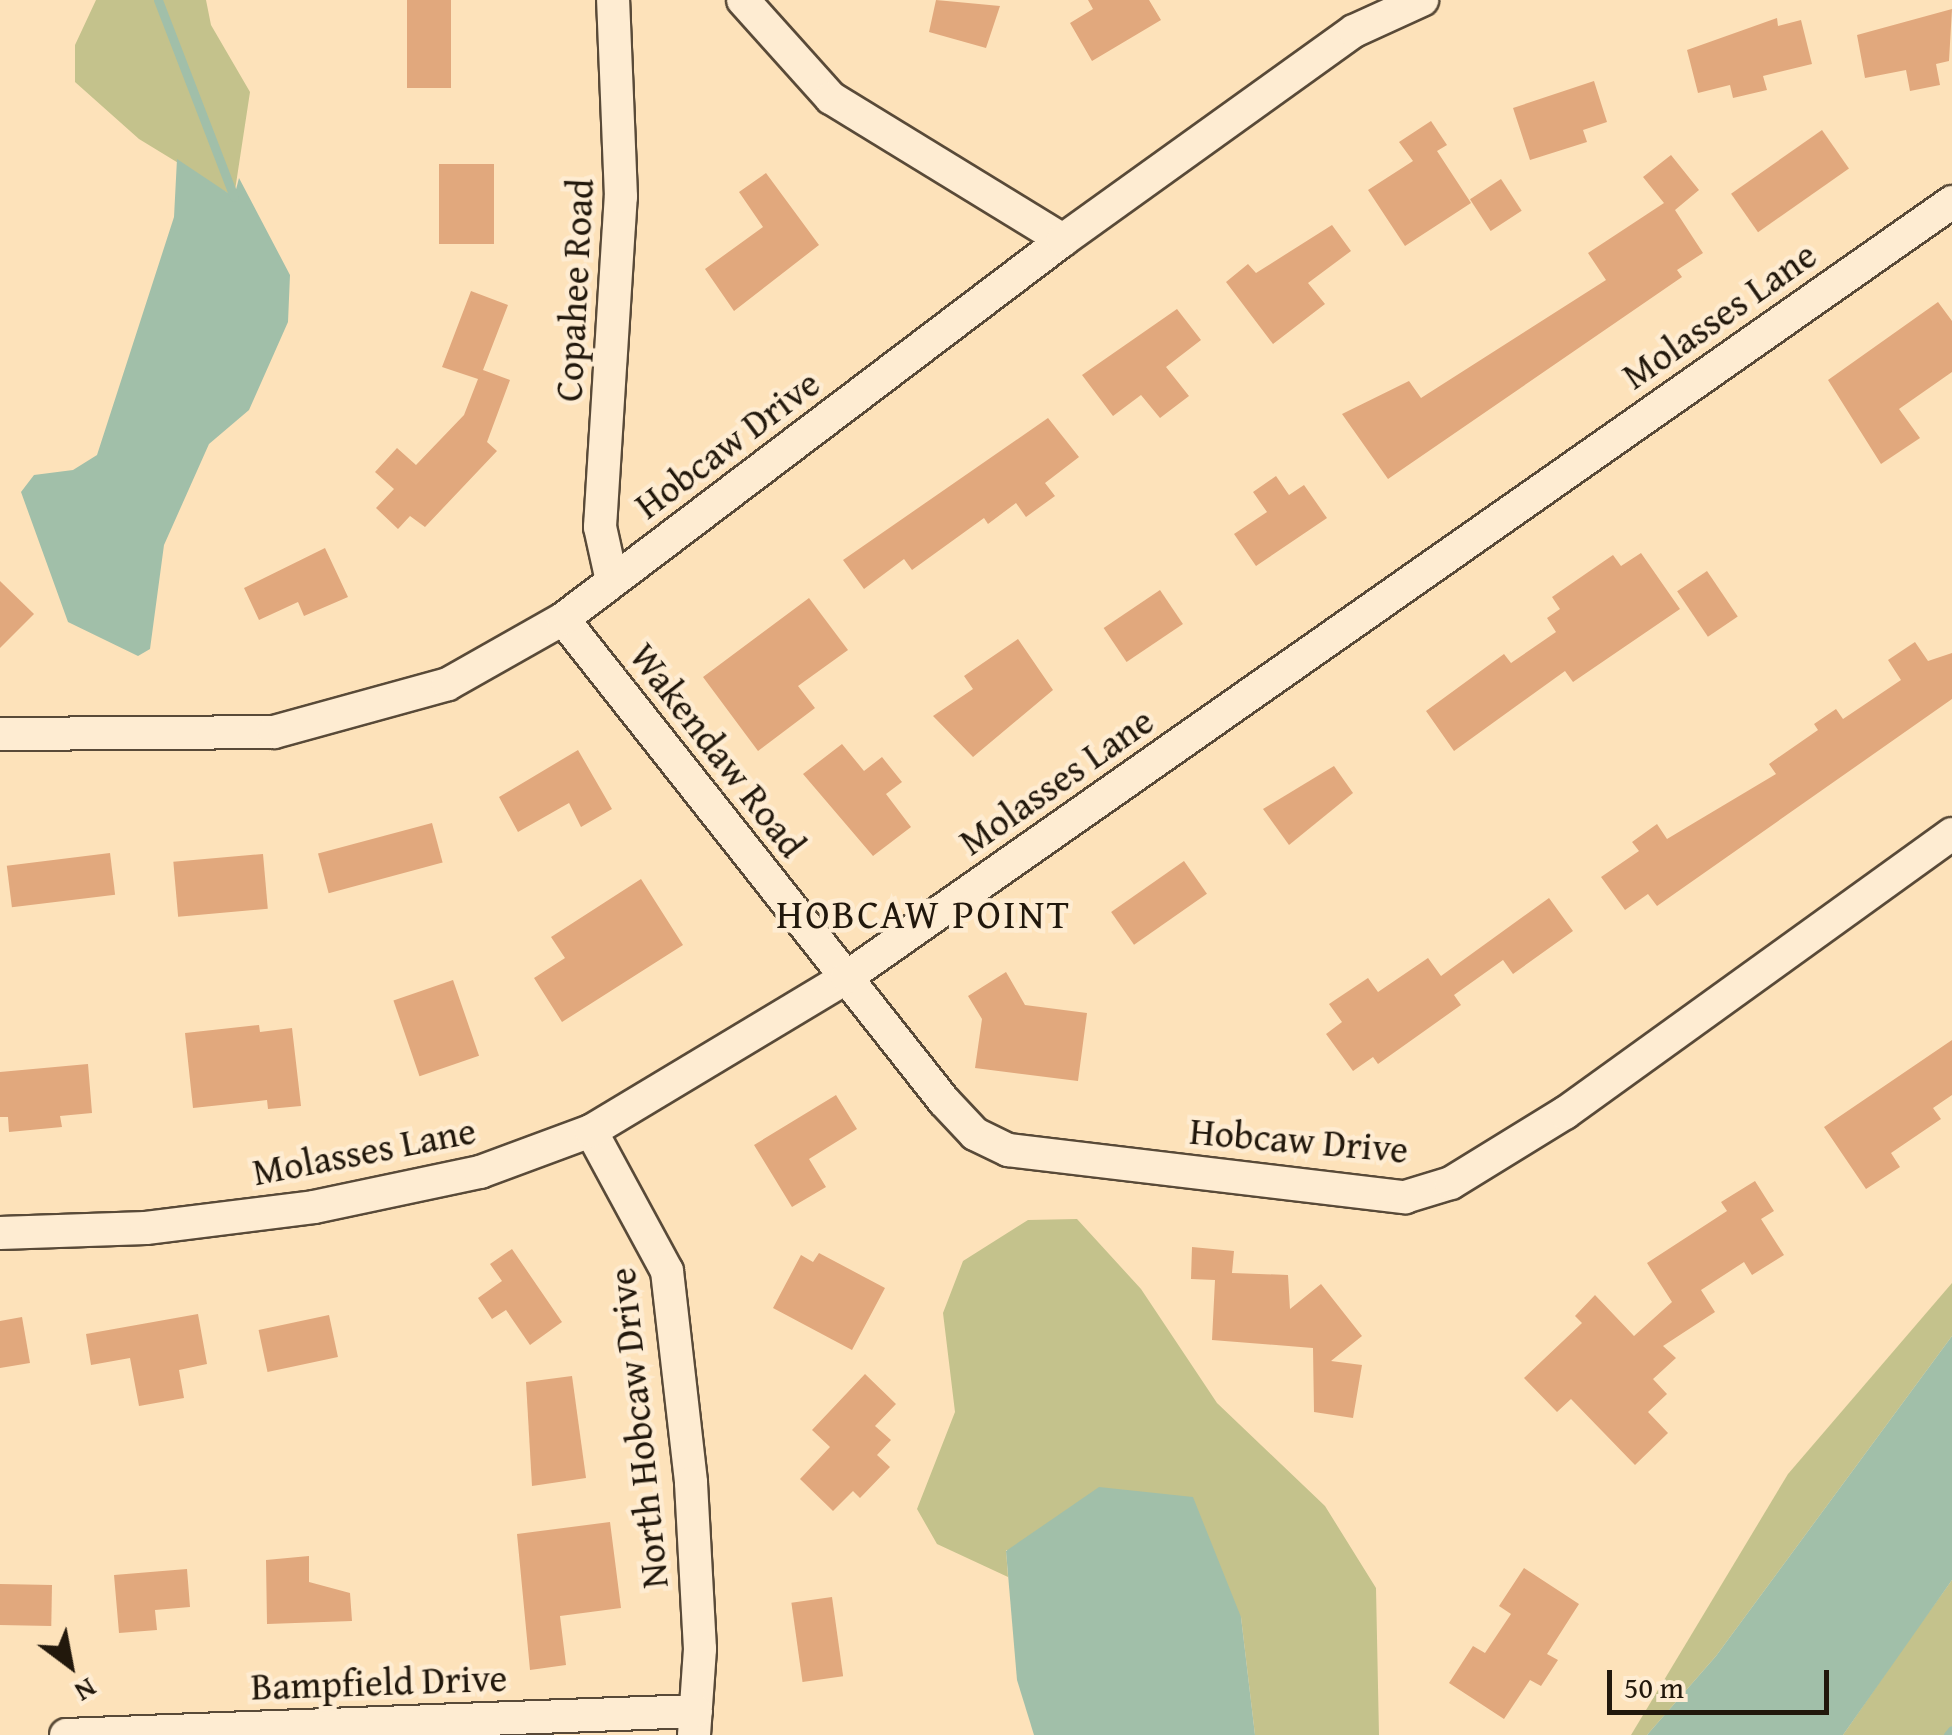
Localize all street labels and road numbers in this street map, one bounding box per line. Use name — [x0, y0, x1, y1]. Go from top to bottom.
street label: Copahee Road — [545, 177, 603, 403]
street label: Molasses Lane — [1613, 231, 1825, 399]
street label: Hobcaw Drive — [626, 360, 828, 528]
street label: Wakendaw Road — [620, 634, 816, 866]
street label: Molasses Lane — [950, 697, 1162, 865]
street label: Molasses Lane — [249, 1107, 479, 1195]
street label: Hobcaw Drive — [1188, 1108, 1410, 1172]
street label: North Hobcaw Drive — [598, 1265, 678, 1591]
street label: Bampfield Drive — [250, 1655, 508, 1709]

